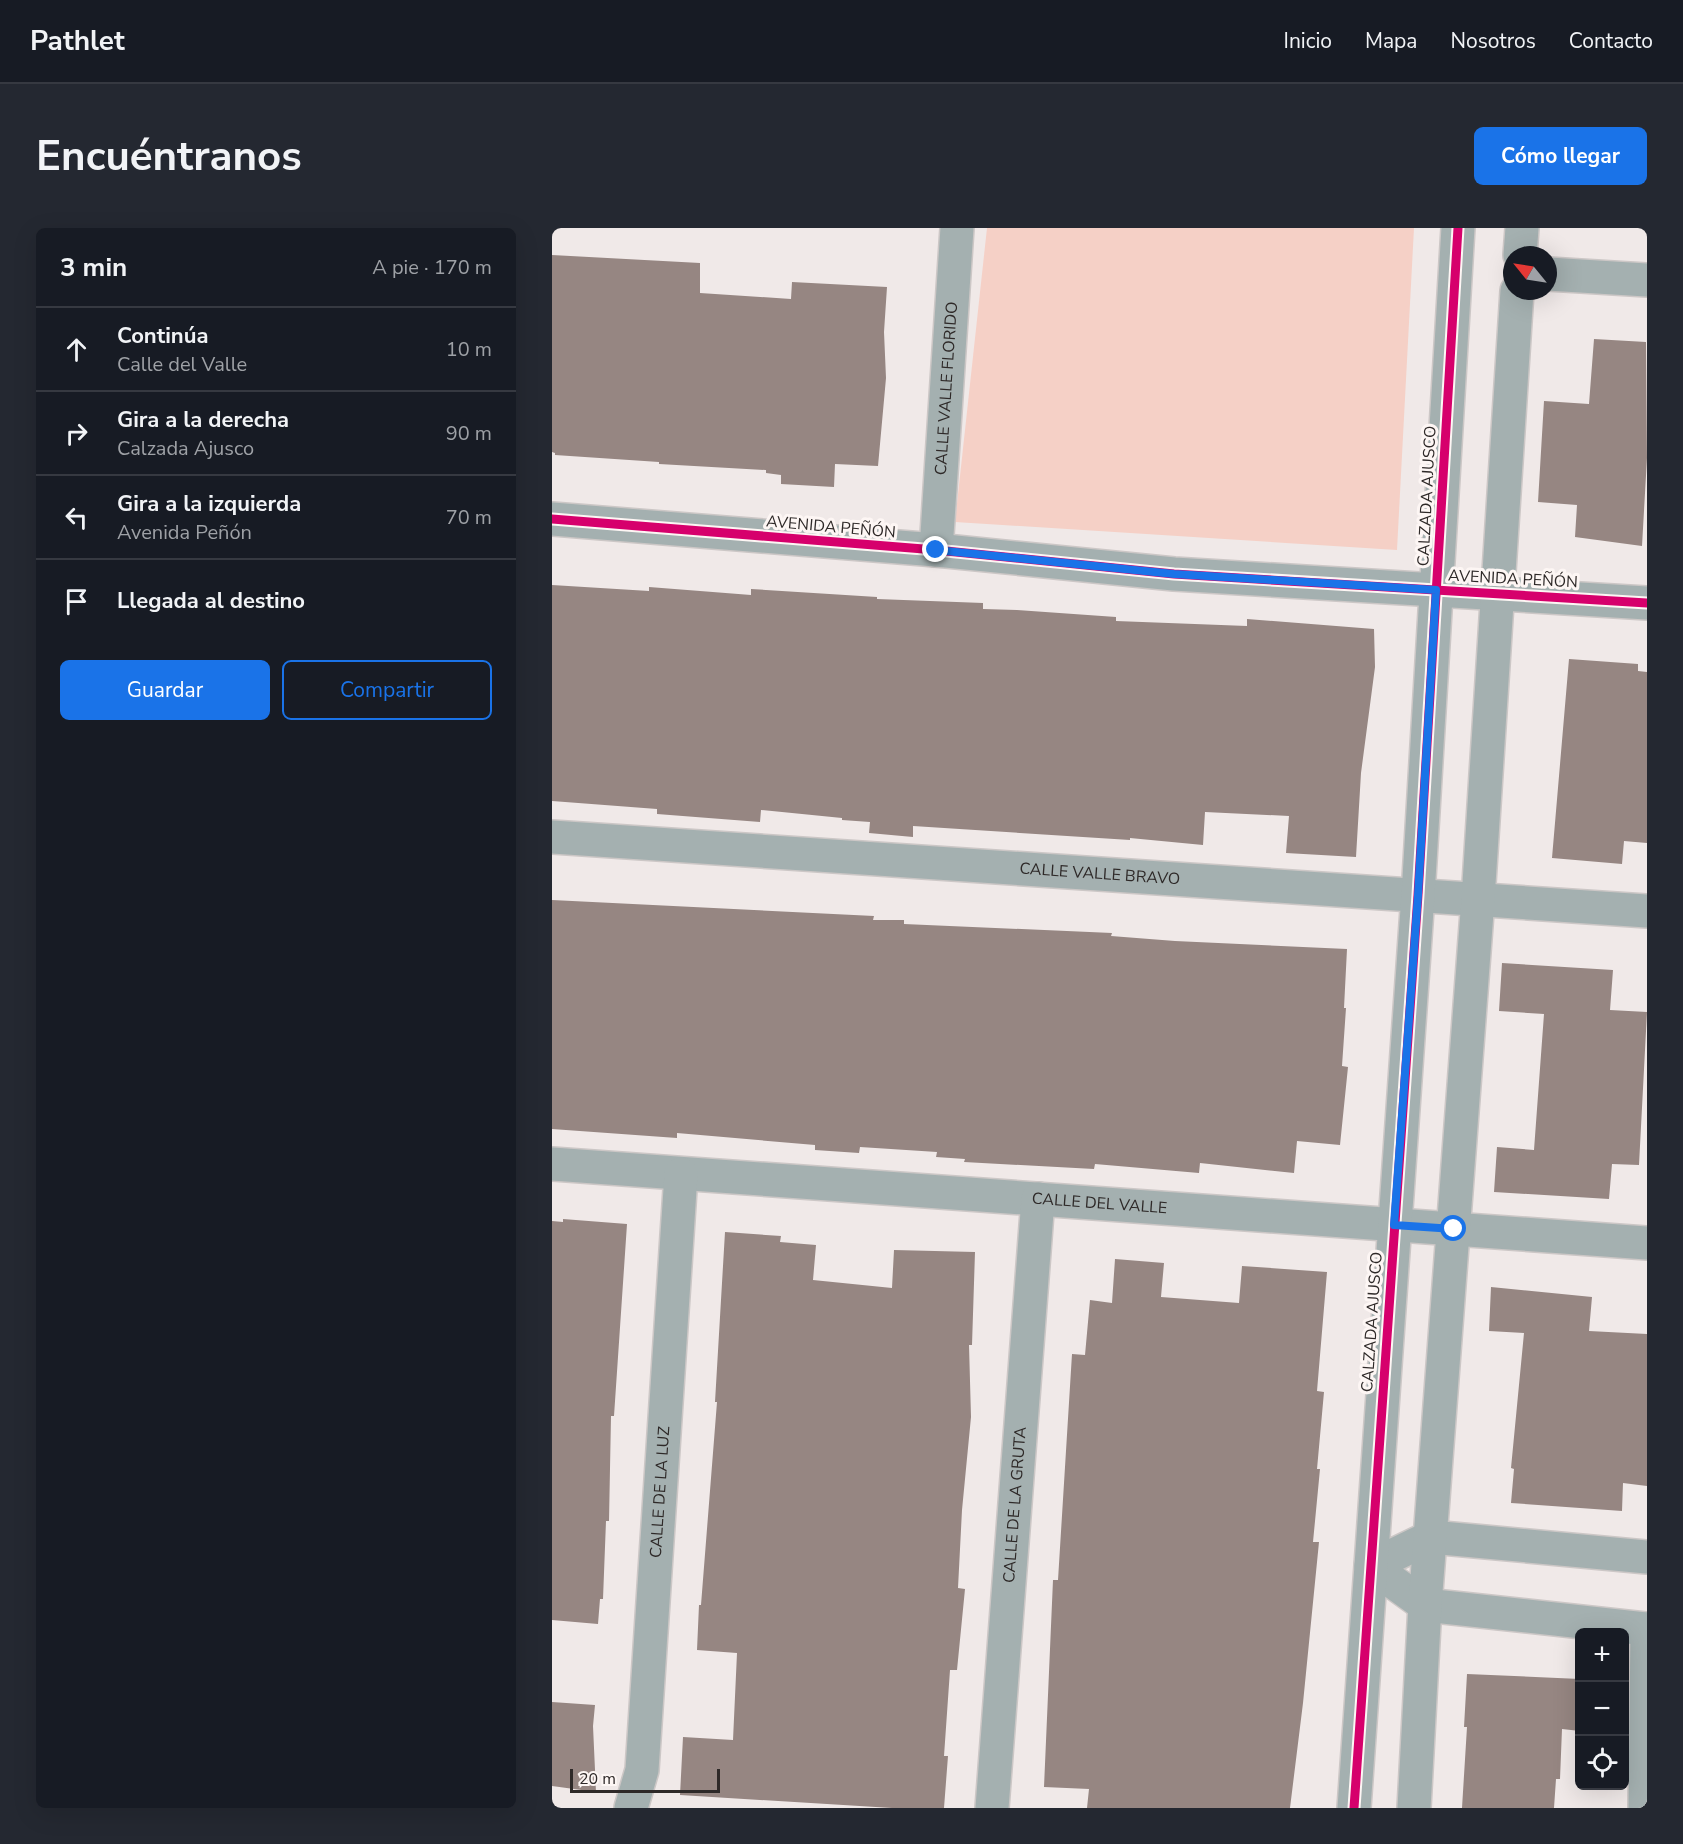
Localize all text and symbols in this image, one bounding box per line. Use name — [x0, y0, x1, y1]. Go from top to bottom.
text: Pathlet — [30, 22, 125, 60]
text: Inicio — [1284, 27, 1332, 55]
text: Mapa — [1365, 27, 1417, 55]
text: Nosotros — [1450, 27, 1536, 55]
text: Contacto — [1569, 27, 1653, 55]
button: Cómo llegar — [1474, 127, 1647, 185]
text: Encuéntranos — [36, 128, 302, 185]
north arrow — [1503, 246, 1557, 300]
text: 3 min — [60, 250, 127, 285]
text: A pie · 170 m — [372, 254, 492, 281]
street label: CALLE VALLE FLORIDO — [930, 301, 963, 476]
text: Continúa — [117, 321, 208, 351]
icon: ahead — [60, 333, 93, 366]
text: 10 m — [446, 336, 492, 363]
text: Calle del Valle — [117, 351, 247, 378]
text: Gira a la derecha — [117, 405, 289, 435]
icon: right — [60, 417, 93, 450]
text: 90 m — [446, 420, 492, 447]
street label: CALZADA AJUSCO — [1412, 425, 1442, 567]
text: Calzada Ajusco — [117, 435, 254, 462]
text: Gira a la izquierda — [117, 489, 301, 519]
icon: left — [60, 501, 93, 534]
text: 70 m — [446, 504, 492, 531]
street label: AVENIDA PEÑÓN — [765, 510, 897, 544]
text: Avenida Peñón — [117, 519, 252, 546]
route end — [922, 536, 948, 562]
street label: AVENIDA PEÑÓN — [1448, 565, 1578, 593]
icon: arrive — [60, 585, 93, 618]
text: Llegada al destino — [117, 586, 305, 616]
button: Guardar — [60, 660, 270, 720]
button: Compartir — [282, 660, 492, 720]
street label: CALLE VALLE BRAVO — [1019, 858, 1181, 890]
street label: CALLE DEL VALLE — [1031, 1188, 1168, 1219]
route start — [1440, 1215, 1466, 1241]
street label: CALZADA AJUSCO — [1356, 1251, 1388, 1393]
street label: CALLE DE LA LUZ — [645, 1425, 676, 1559]
street label: CALLE DE LA GRUTA — [998, 1426, 1032, 1584]
map controls — [1575, 1628, 1629, 1790]
button: + — [1575, 1628, 1629, 1682]
button: − — [1575, 1682, 1629, 1736]
button: locate — [1575, 1736, 1629, 1790]
scale bar — [570, 1766, 720, 1794]
text: 20 m — [579, 1768, 616, 1790]

